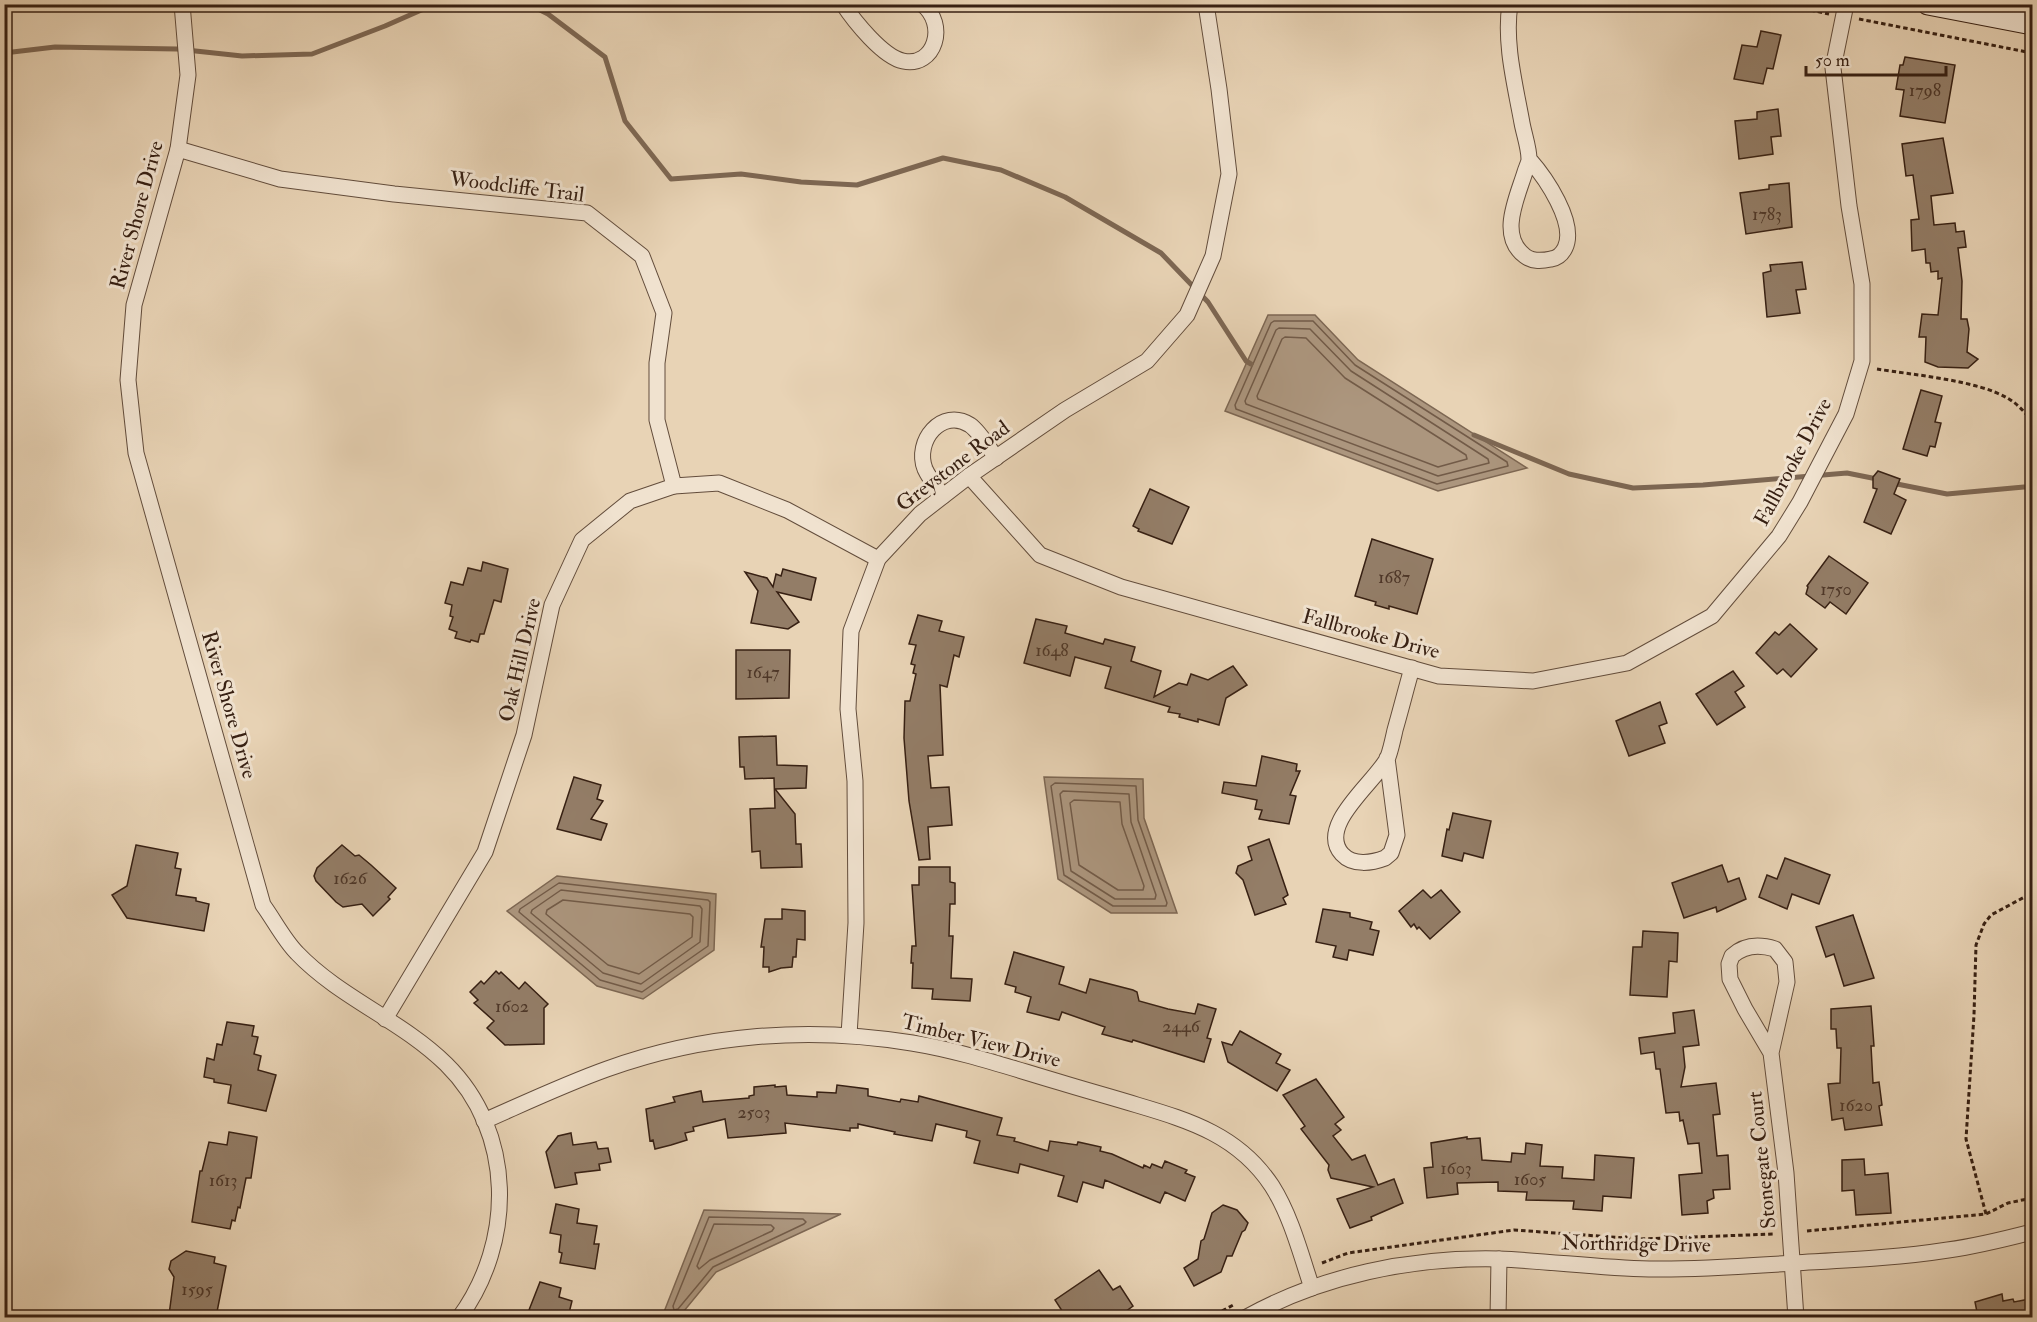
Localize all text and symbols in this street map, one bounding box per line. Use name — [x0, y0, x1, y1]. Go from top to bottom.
scale bar — [1806, 39, 1946, 77]
text: 50 m — [1815, 49, 1850, 72]
house number: 1798 — [1909, 79, 1941, 102]
street label: River Shore Drive — [104, 138, 170, 292]
street label: Woodcliffe Trail — [447, 165, 586, 209]
house number: 1783 — [1752, 203, 1782, 226]
street label: Fallbrooke Drive — [1748, 393, 1838, 531]
street label: Greystone Road — [891, 414, 1016, 518]
house number: 1687 — [1378, 566, 1410, 589]
house number: 1750 — [1820, 578, 1852, 601]
street label: Oak Hill Drive — [493, 595, 547, 725]
street label: Fallbrooke Drive — [1299, 603, 1443, 665]
street label: River Shore Drive — [195, 628, 263, 782]
house number: 1648 — [1035, 639, 1069, 662]
house number: 1647 — [747, 661, 779, 684]
house number: 1626 — [333, 867, 368, 890]
house number: 1602 — [495, 995, 529, 1018]
street label: Timber View Drive — [899, 1008, 1064, 1074]
house number: 2446 — [1162, 1015, 1201, 1038]
street label: Stonegate Court — [1741, 1090, 1783, 1230]
house number: 1620 — [1839, 1094, 1873, 1117]
house number: 2503 — [738, 1101, 770, 1124]
house number: 1603 — [1440, 1157, 1472, 1180]
house number: 1605 — [1514, 1168, 1546, 1191]
house number: 1613 — [209, 1169, 237, 1192]
street label: Northridge Drive — [1561, 1229, 1711, 1259]
house number: 1595 — [181, 1278, 213, 1301]

